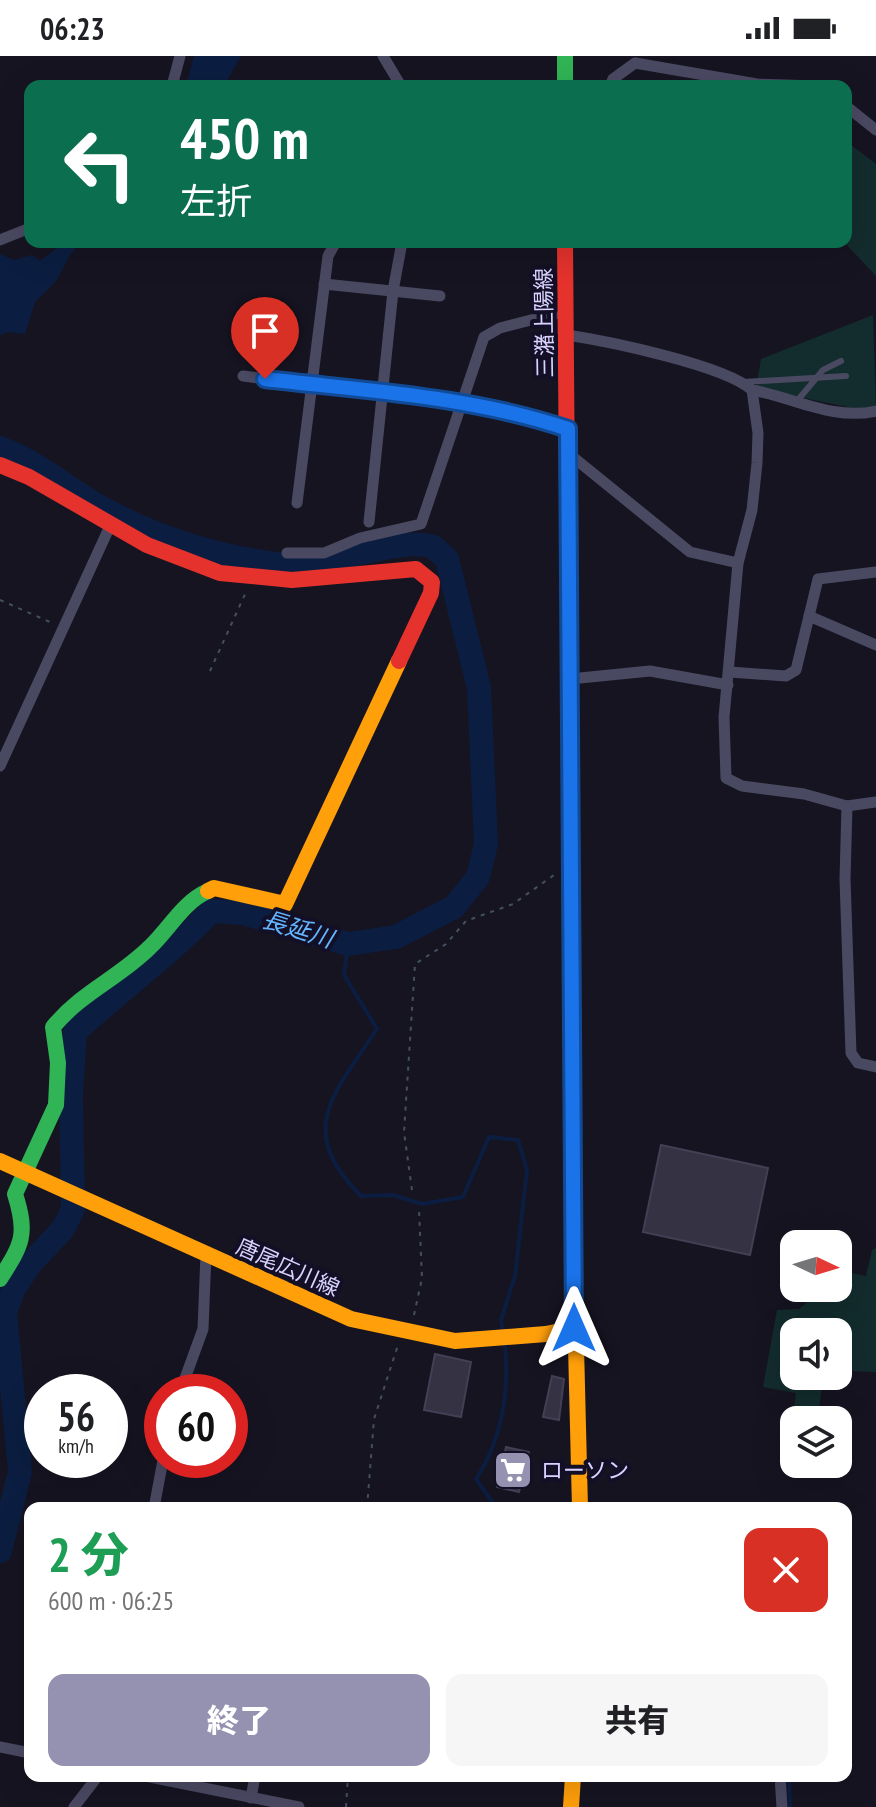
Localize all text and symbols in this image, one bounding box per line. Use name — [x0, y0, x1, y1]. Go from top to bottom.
text: 06:23 — [40, 9, 105, 48]
text: 450 m — [180, 102, 309, 174]
icon: left — [48, 112, 152, 216]
text: 左折 — [180, 177, 252, 224]
street label: 三潴上陽線 — [529, 268, 559, 378]
pin — [231, 297, 299, 379]
icon: arrive — [243, 309, 287, 353]
water label: 長延川 — [259, 904, 340, 955]
north arrow — [780, 1230, 852, 1302]
map controls — [780, 1230, 852, 1478]
street label: 唐尾広川線 — [232, 1232, 344, 1302]
position arrow — [532, 1286, 616, 1370]
button: sound — [780, 1318, 852, 1390]
speed limit sign: 60 — [144, 1374, 248, 1478]
text: 56 — [57, 1390, 95, 1442]
button: layers — [780, 1406, 852, 1478]
text: km/h — [58, 1433, 94, 1459]
supermarket icon: ローソン — [492, 1449, 534, 1491]
place label: ローソン — [541, 1456, 629, 1484]
text: 2 分 — [48, 1523, 129, 1585]
button: close — [744, 1528, 828, 1612]
text: 600 m · 06:25 — [48, 1584, 174, 1617]
button: 終了 — [48, 1674, 430, 1766]
button: 共有 — [446, 1674, 828, 1766]

